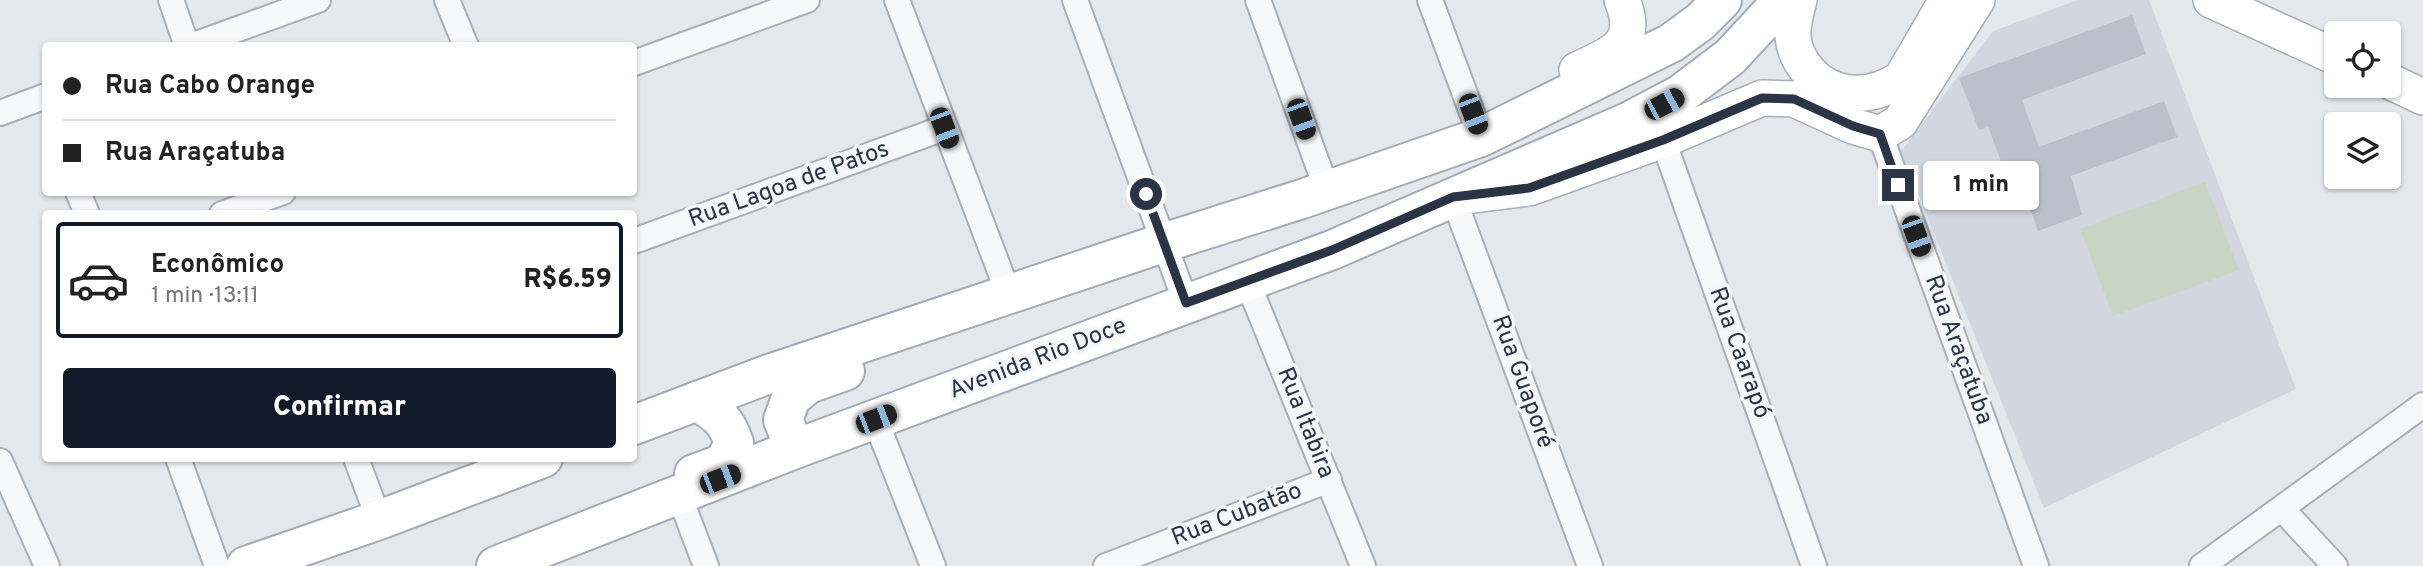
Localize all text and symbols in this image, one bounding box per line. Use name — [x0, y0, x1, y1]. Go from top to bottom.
map controls — [2324, 21, 2401, 189]
button: locate — [2324, 21, 2401, 98]
text: Rua Cabo Orange — [105, 70, 315, 103]
car — [1641, 85, 1688, 123]
car — [1456, 91, 1491, 137]
car — [1284, 96, 1319, 142]
car — [927, 105, 962, 151]
button: layers — [2324, 112, 2401, 189]
street label: Rua Lagoa de Patos — [684, 135, 894, 235]
text: Rua Araçatuba — [105, 137, 285, 170]
callout: 1 min — [1923, 160, 2038, 210]
route end — [1882, 169, 1914, 201]
text: 1 min — [1953, 171, 2009, 200]
route start — [1130, 178, 1162, 210]
car — [1899, 213, 1934, 259]
icon: car — [67, 249, 130, 312]
text: Econômico — [151, 249, 284, 282]
text: R$6.59 — [523, 264, 612, 297]
street label: Rua Araçatuba — [1917, 271, 1999, 429]
text: 1 min · 13:11 — [151, 282, 259, 311]
street label: Rua Caarapó — [1701, 283, 1777, 423]
street label: Avenida Rio Doce — [945, 311, 1131, 407]
street label: Rua Guaporé — [1484, 311, 1560, 453]
street label: Rua Itabira — [1269, 363, 1341, 483]
button: Confirmar — [63, 368, 616, 448]
car — [853, 402, 900, 436]
car — [697, 462, 744, 496]
street label: Rua Cubatão — [1167, 476, 1307, 554]

